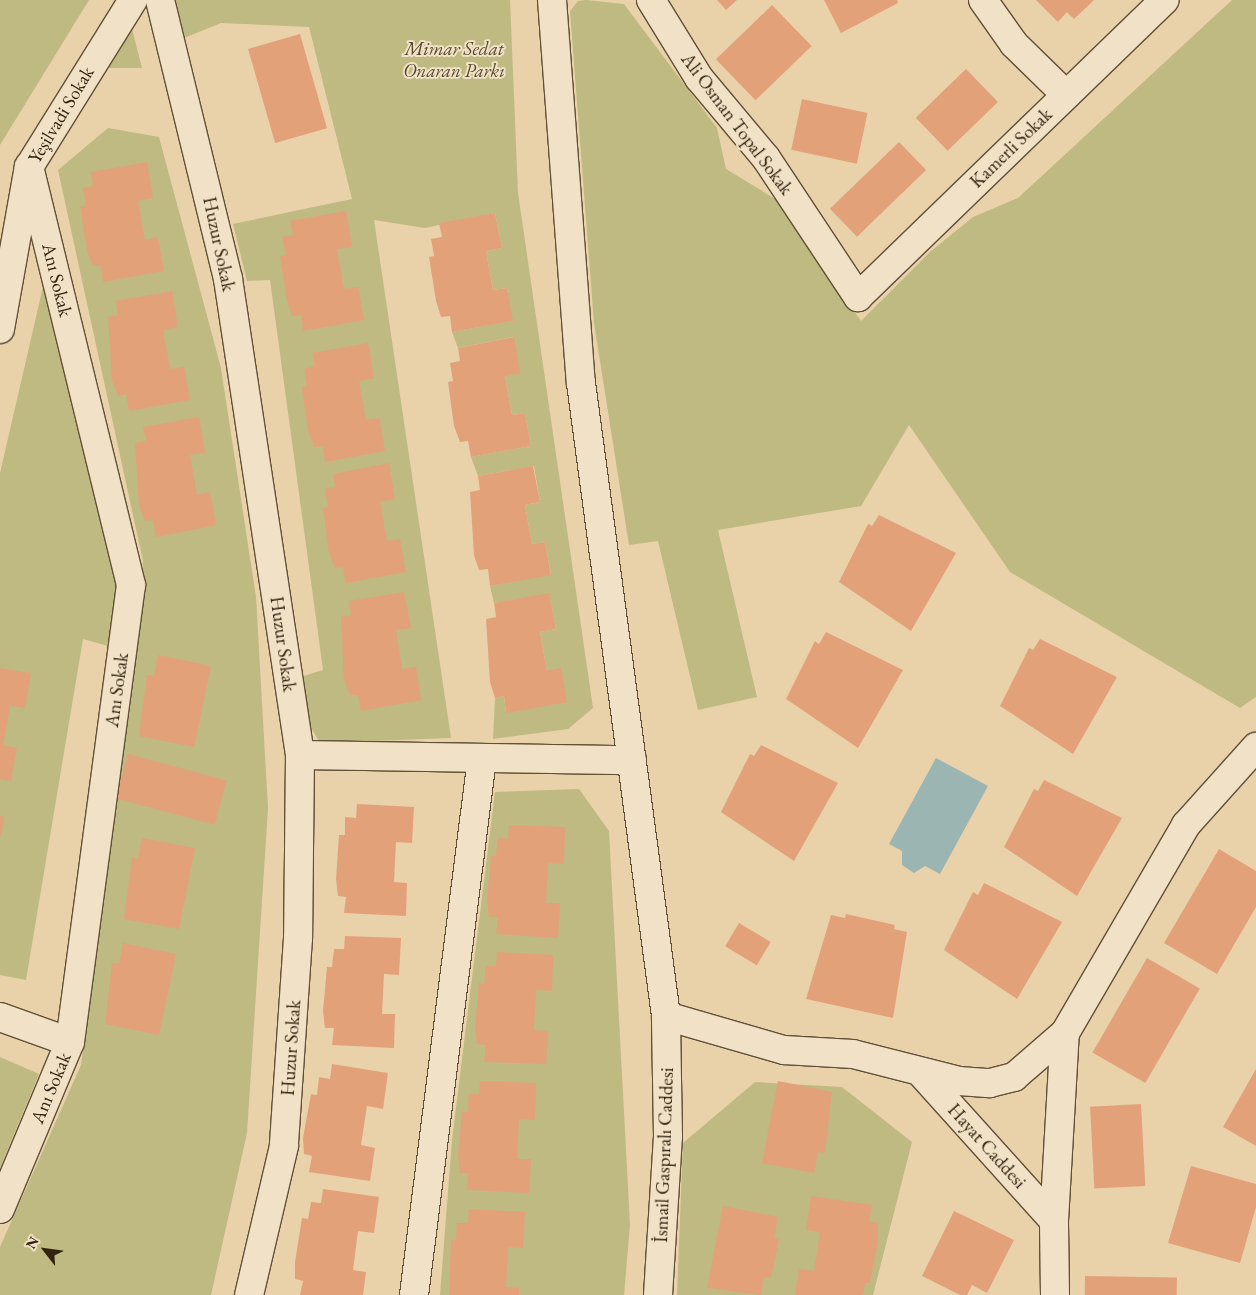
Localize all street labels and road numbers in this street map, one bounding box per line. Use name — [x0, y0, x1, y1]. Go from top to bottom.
street label: Ali Osman Topal Sokak — [676, 48, 798, 200]
street label: Yeşilvadi Sokak — [23, 62, 99, 168]
street label: Kamerli Sokak — [965, 103, 1057, 193]
street label: Huzur Sokak — [198, 195, 240, 293]
street label: Anı Sokak — [37, 241, 77, 319]
street label: Huzur Sokak — [265, 595, 301, 693]
street label: Anı Sokak — [100, 651, 134, 729]
street label: Huzur Sokak — [276, 999, 306, 1097]
street label: Anı Sokak — [26, 1049, 76, 1127]
street label: İsmail Gaspıralı Caddesi — [650, 1067, 678, 1243]
street label: Hayat Caddesi — [943, 1099, 1031, 1193]

